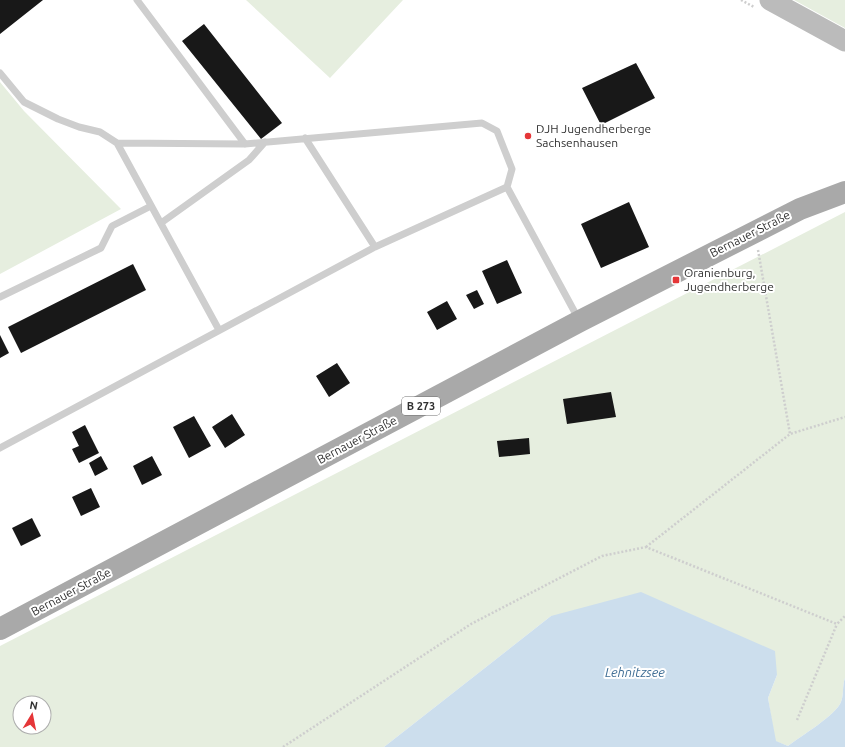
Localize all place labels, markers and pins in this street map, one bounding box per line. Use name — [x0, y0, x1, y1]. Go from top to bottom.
place label: DJH Jugendherberge Sachsenhausen — [536, 122, 651, 149]
marker: DJH Jugendherberge Sachsenhausen — [523, 131, 533, 141]
place label: Oranienburg, Jugendherberge — [684, 266, 774, 293]
marker: Oranienburg, Jugendherberge — [671, 275, 681, 285]

